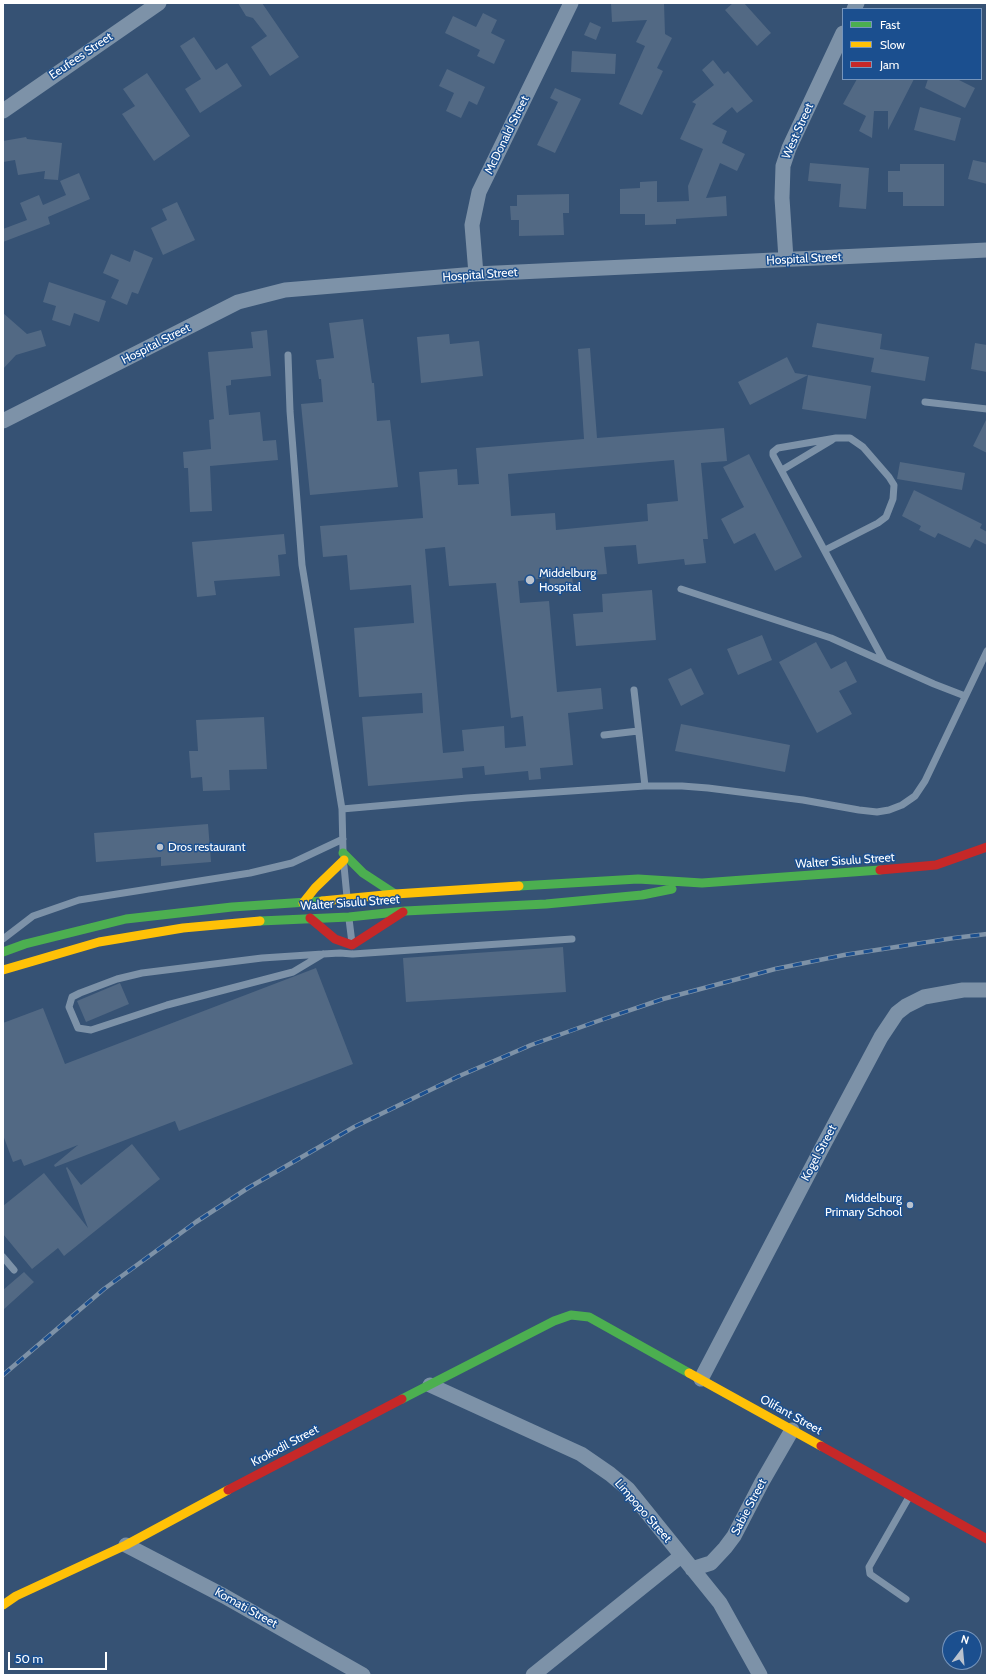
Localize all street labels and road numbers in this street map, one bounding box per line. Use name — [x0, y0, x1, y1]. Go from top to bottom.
street label: Eeufees Street — [46, 29, 116, 83]
street label: McDonald Street — [482, 93, 532, 177]
street label: West Street — [779, 101, 817, 161]
street label: Hospital Street — [766, 250, 842, 268]
street label: Hospital Street — [442, 265, 518, 285]
street label: Hospital Street — [119, 320, 193, 368]
street label: Walter Sisulu Street — [795, 850, 895, 872]
street label: Walter Sisulu Street — [300, 892, 400, 914]
street label: Kogel Street — [798, 1122, 840, 1184]
street label: Olifant Street — [758, 1392, 824, 1438]
street label: Krokodil Street — [249, 1422, 321, 1470]
street label: Limpopo Street — [612, 1476, 674, 1546]
street label: Sabie Street — [728, 1476, 770, 1538]
street label: Komati Street — [212, 1585, 280, 1631]

